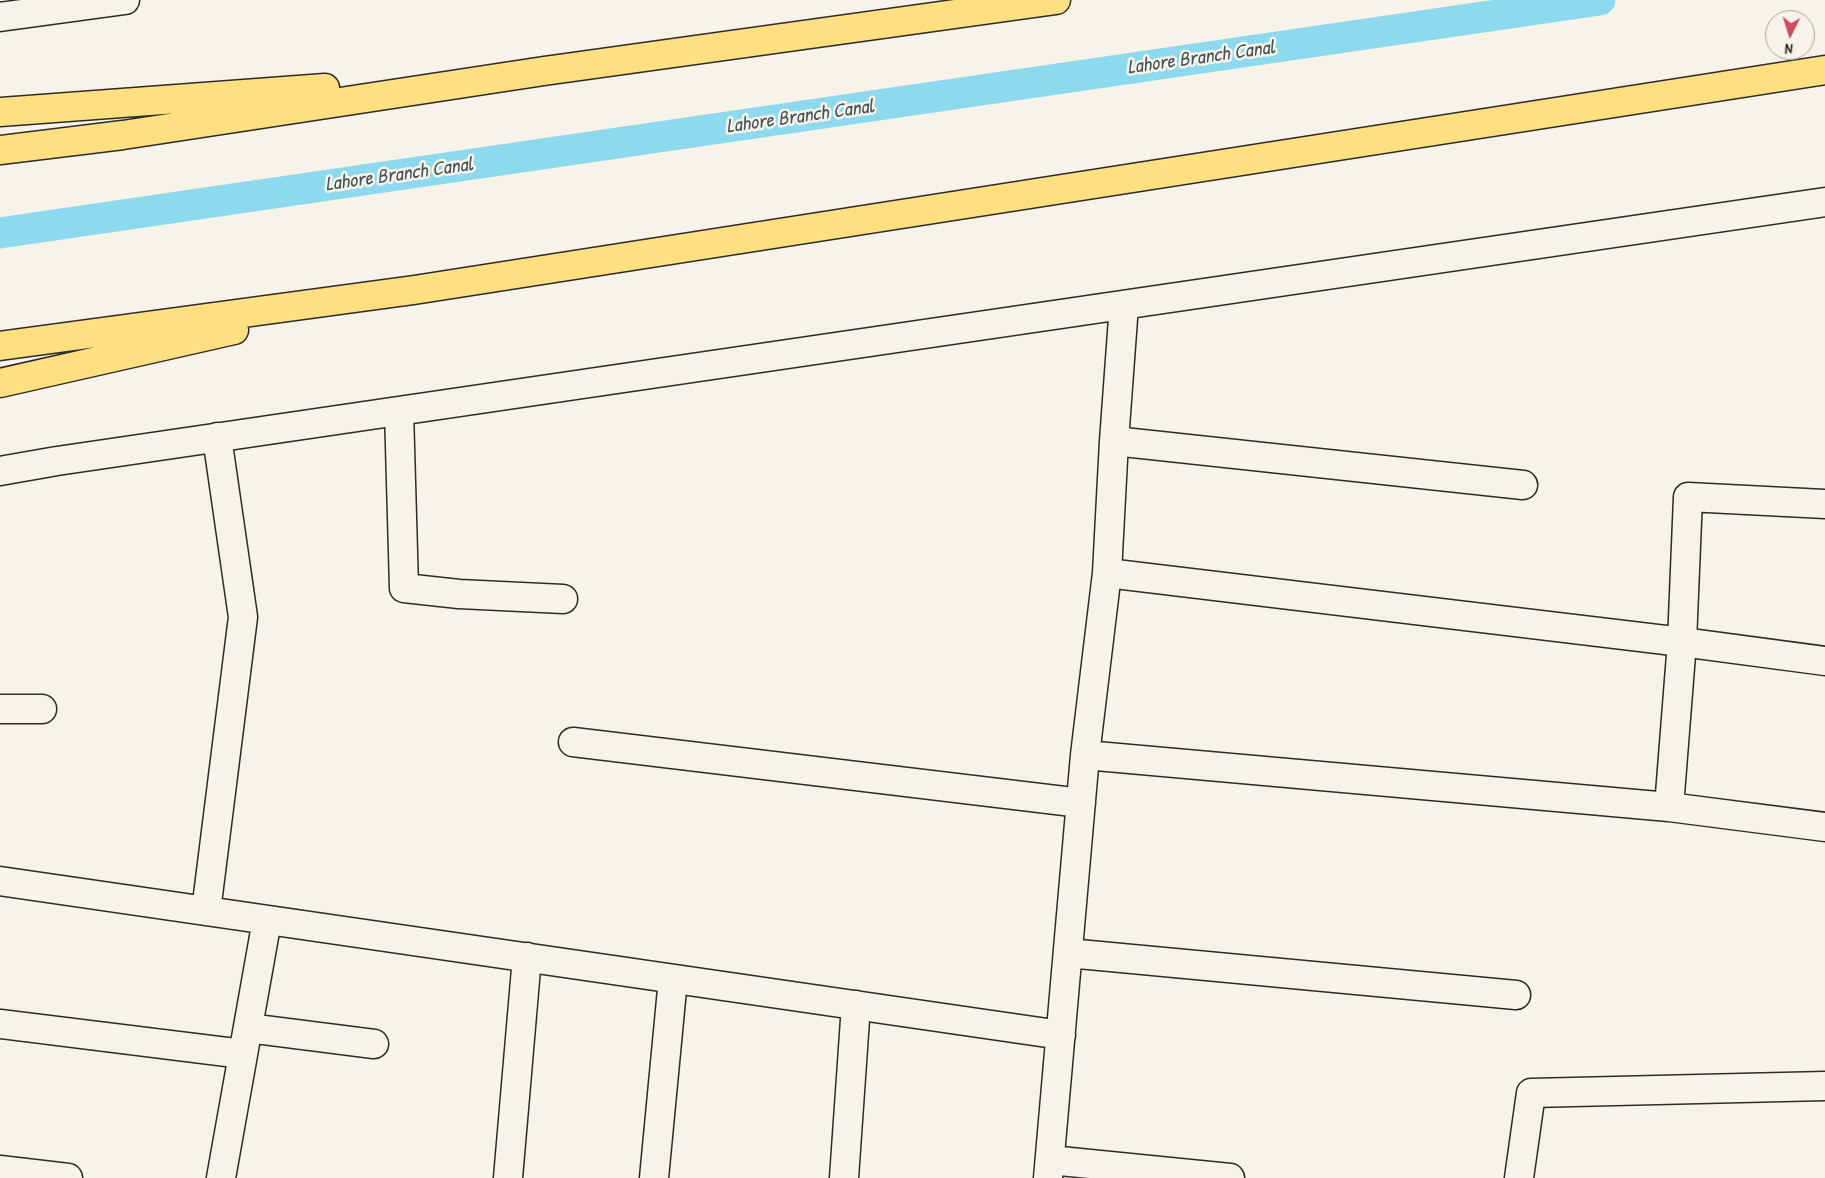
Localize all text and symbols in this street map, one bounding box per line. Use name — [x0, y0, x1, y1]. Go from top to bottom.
north arrow — [1765, 10, 1815, 60]
water label: Lahore Branch Canal — [1126, 36, 1276, 80]
text: N — [1784, 40, 1793, 59]
water label: Lahore Branch Canal — [725, 95, 875, 139]
water label: Lahore Branch Canal — [324, 153, 474, 197]

